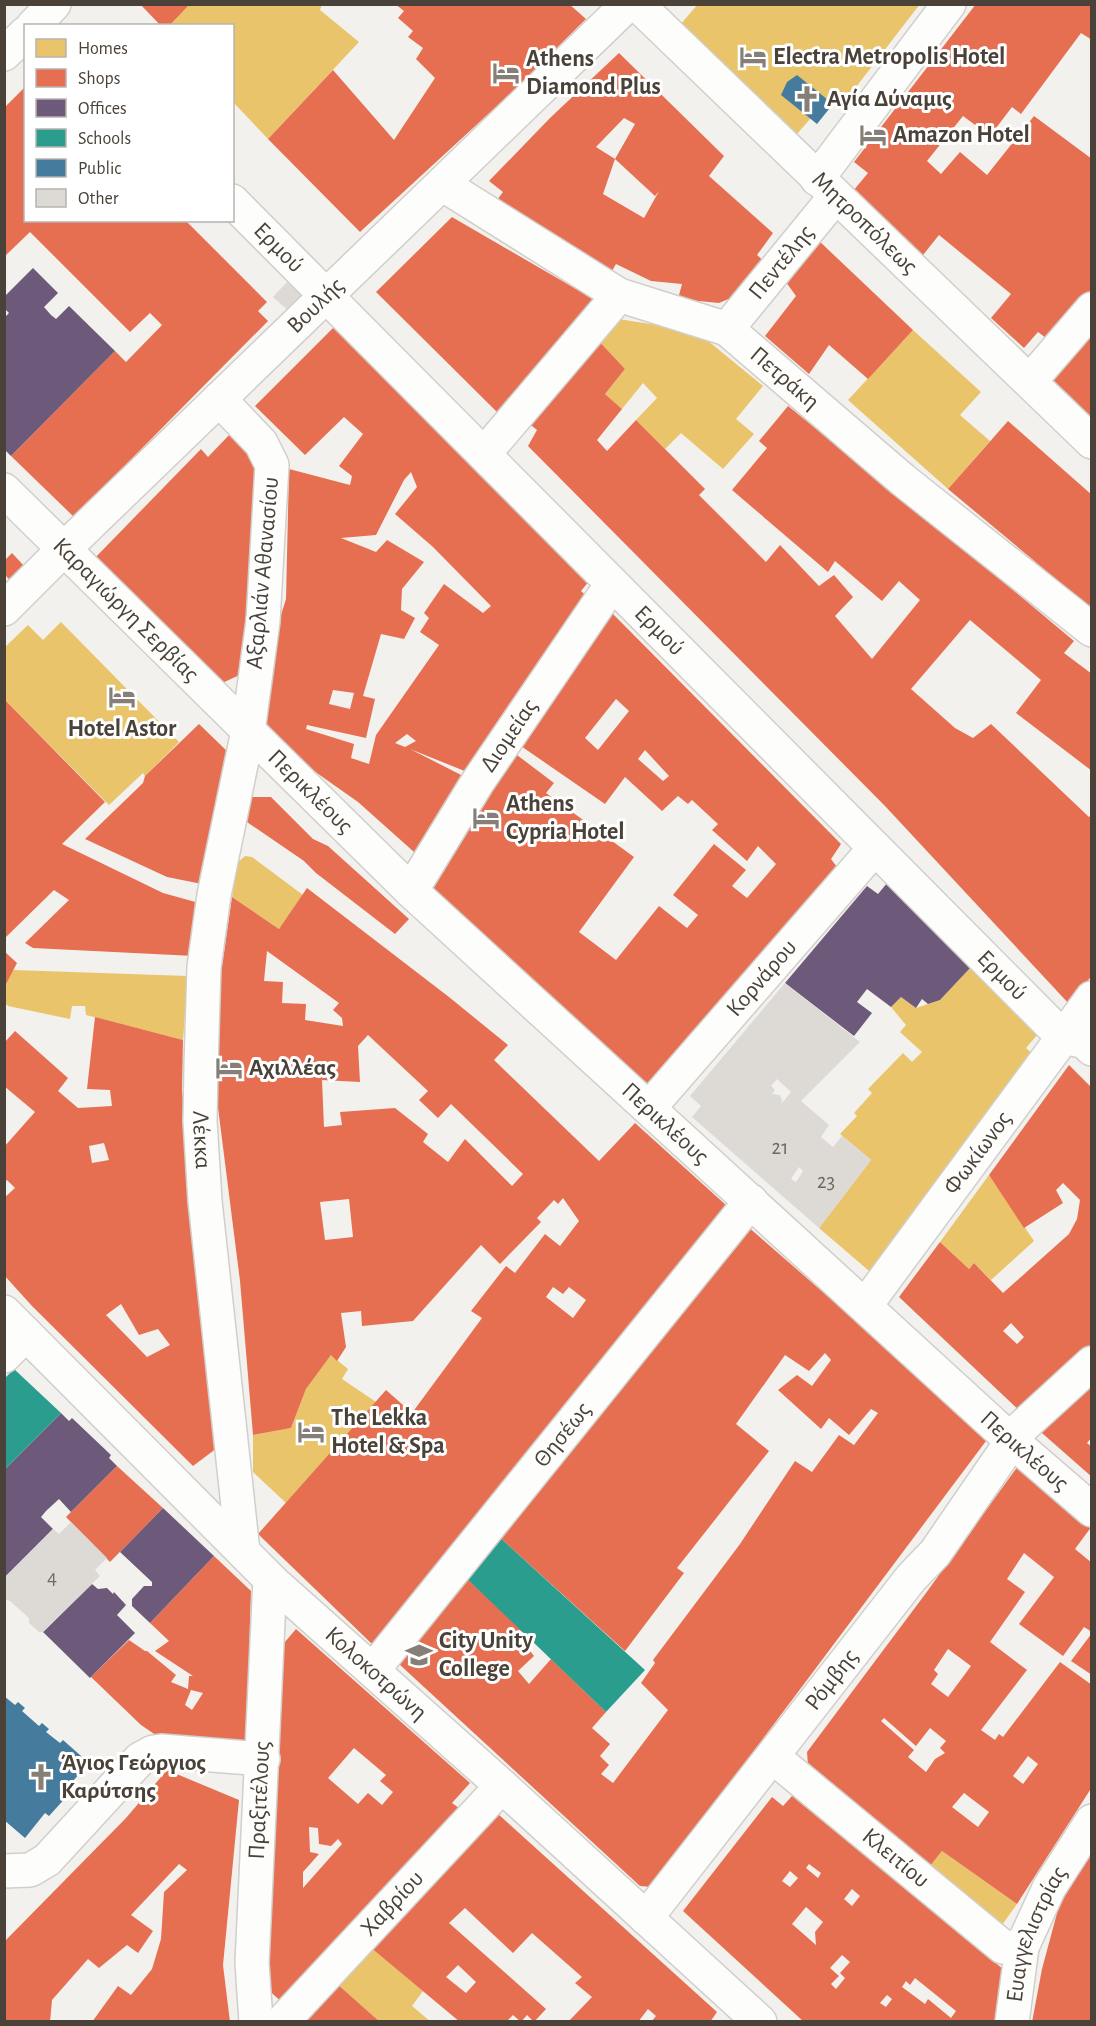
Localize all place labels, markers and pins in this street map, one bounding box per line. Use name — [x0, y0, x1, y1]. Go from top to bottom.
hotel icon: Electra Metropolis Hotel — [738, 42, 768, 72]
place label: Electra Metropolis Hotel — [773, 45, 1005, 69]
place label: Athens Diamond Plus — [526, 47, 661, 99]
hotel icon: Athens Diamond Plus — [491, 58, 521, 88]
church icon: Αγία Δύναμις — [792, 84, 822, 114]
place label: Αγία Δύναμις — [827, 87, 952, 111]
hotel icon: Amazon Hotel — [858, 120, 888, 150]
place label: Amazon Hotel — [893, 123, 1030, 147]
hotel icon: Hotel Astor — [107, 682, 137, 712]
place label: Hotel Astor — [68, 717, 177, 741]
place label: Athens Cypria Hotel — [506, 792, 625, 844]
hotel icon: Athens Cypria Hotel — [471, 803, 501, 833]
hotel icon: Αχιλλέας — [214, 1053, 244, 1083]
place label: Αχιλλέας — [249, 1056, 336, 1080]
place label: The Lekka Hotel & Spa — [331, 1406, 445, 1458]
hotel icon: The Lekka Hotel & Spa — [296, 1417, 326, 1447]
place label: City Unity College — [439, 1629, 533, 1681]
school or university icon: City Unity College — [404, 1640, 434, 1670]
place label: Άγιος Γεώργιος Καρύτσης — [61, 1751, 206, 1803]
church icon: Άγιος Γεώργιος Καρύτσης — [26, 1762, 56, 1792]

